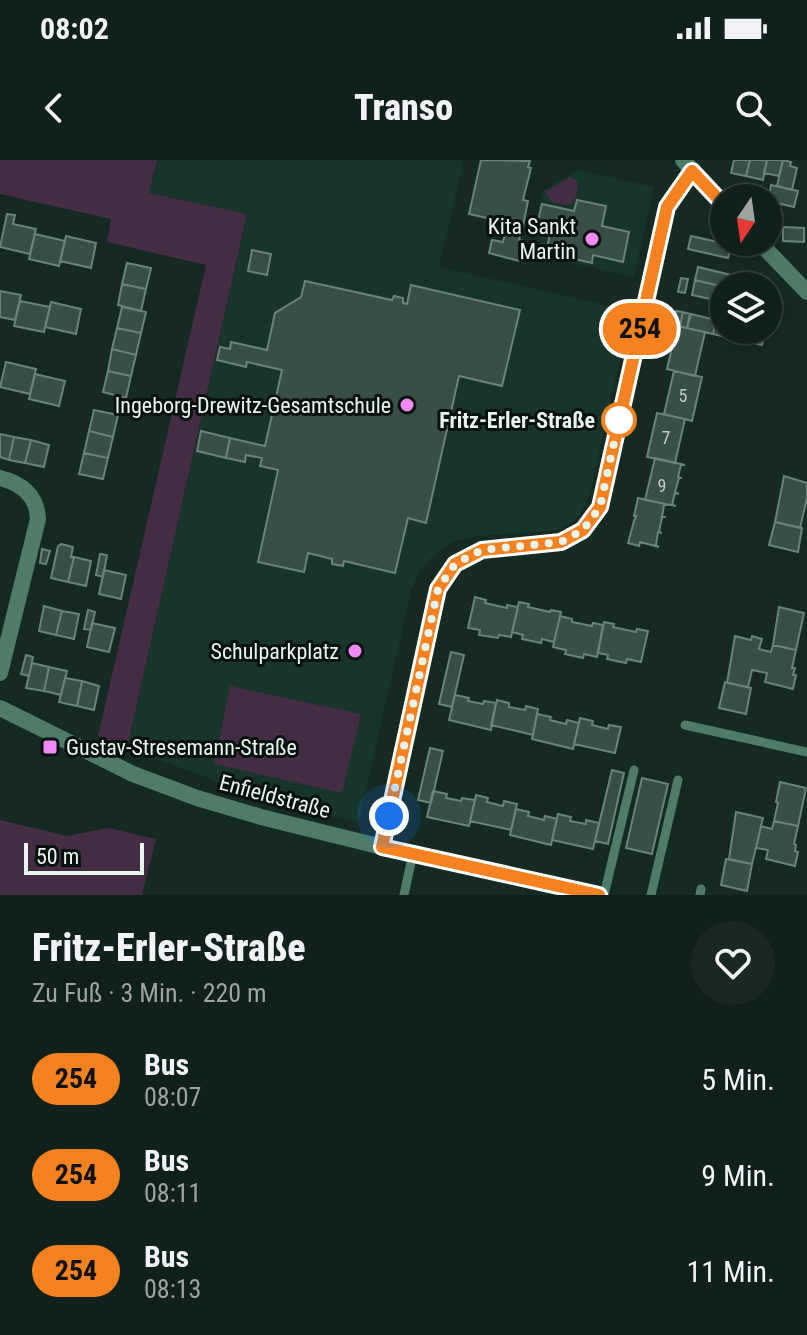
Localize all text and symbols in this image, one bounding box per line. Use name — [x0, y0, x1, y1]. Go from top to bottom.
text: 08:02 — [40, 11, 109, 46]
icon: back — [32, 86, 76, 130]
icon: search — [731, 86, 775, 130]
text: Transo — [354, 87, 453, 129]
north arrow — [710, 184, 782, 256]
map controls — [710, 184, 782, 344]
place label: Kita Sankt Martin — [488, 214, 576, 264]
marker: Kita Sankt Martin — [583, 230, 601, 248]
button: layers — [710, 272, 782, 344]
line badge: 254 — [594, 303, 686, 355]
text: 254 — [619, 312, 661, 345]
house number: 5 — [679, 385, 688, 406]
place label: Ingeborg-Drewitz-Gesamtschule — [115, 393, 391, 418]
marker: Ingeborg-Drewitz-Gesamtschule — [398, 396, 416, 414]
marker: Fritz-Erler-Straße — [602, 403, 636, 437]
place label: Fritz-Erler-Straße — [439, 408, 595, 433]
house number: 7 — [662, 427, 671, 448]
house number: 9 — [658, 475, 666, 496]
place label: Schulparkplatz — [211, 639, 339, 664]
marker: Schulparkplatz — [346, 642, 364, 660]
place label: Gustav-Stresemann-Straße — [66, 735, 297, 760]
marker: Gustav-Stresemann-Straße — [41, 738, 59, 756]
street label: Enfieldstraße — [217, 770, 333, 823]
your location — [369, 796, 409, 836]
scale bar — [24, 839, 144, 875]
text: 50 m — [36, 844, 79, 869]
button: heart — [691, 921, 775, 1005]
text: Fritz-Erler-Straße — [32, 926, 306, 970]
text: Zu Fuß · 3 Min. · 220 m — [32, 978, 267, 1008]
text: Bus — [144, 1047, 189, 1082]
text: 254 — [55, 1062, 97, 1095]
text: 5 Min. — [701, 1062, 775, 1097]
text: 08:07 — [144, 1082, 201, 1112]
text: Bus — [144, 1143, 189, 1178]
text: 254 — [55, 1158, 97, 1191]
text: 9 Min. — [701, 1158, 775, 1193]
text: 08:11 — [144, 1178, 201, 1208]
text: Bus — [144, 1239, 189, 1274]
text: 254 — [55, 1254, 97, 1287]
text: 11 Min. — [687, 1254, 775, 1289]
text: 08:13 — [144, 1274, 201, 1304]

